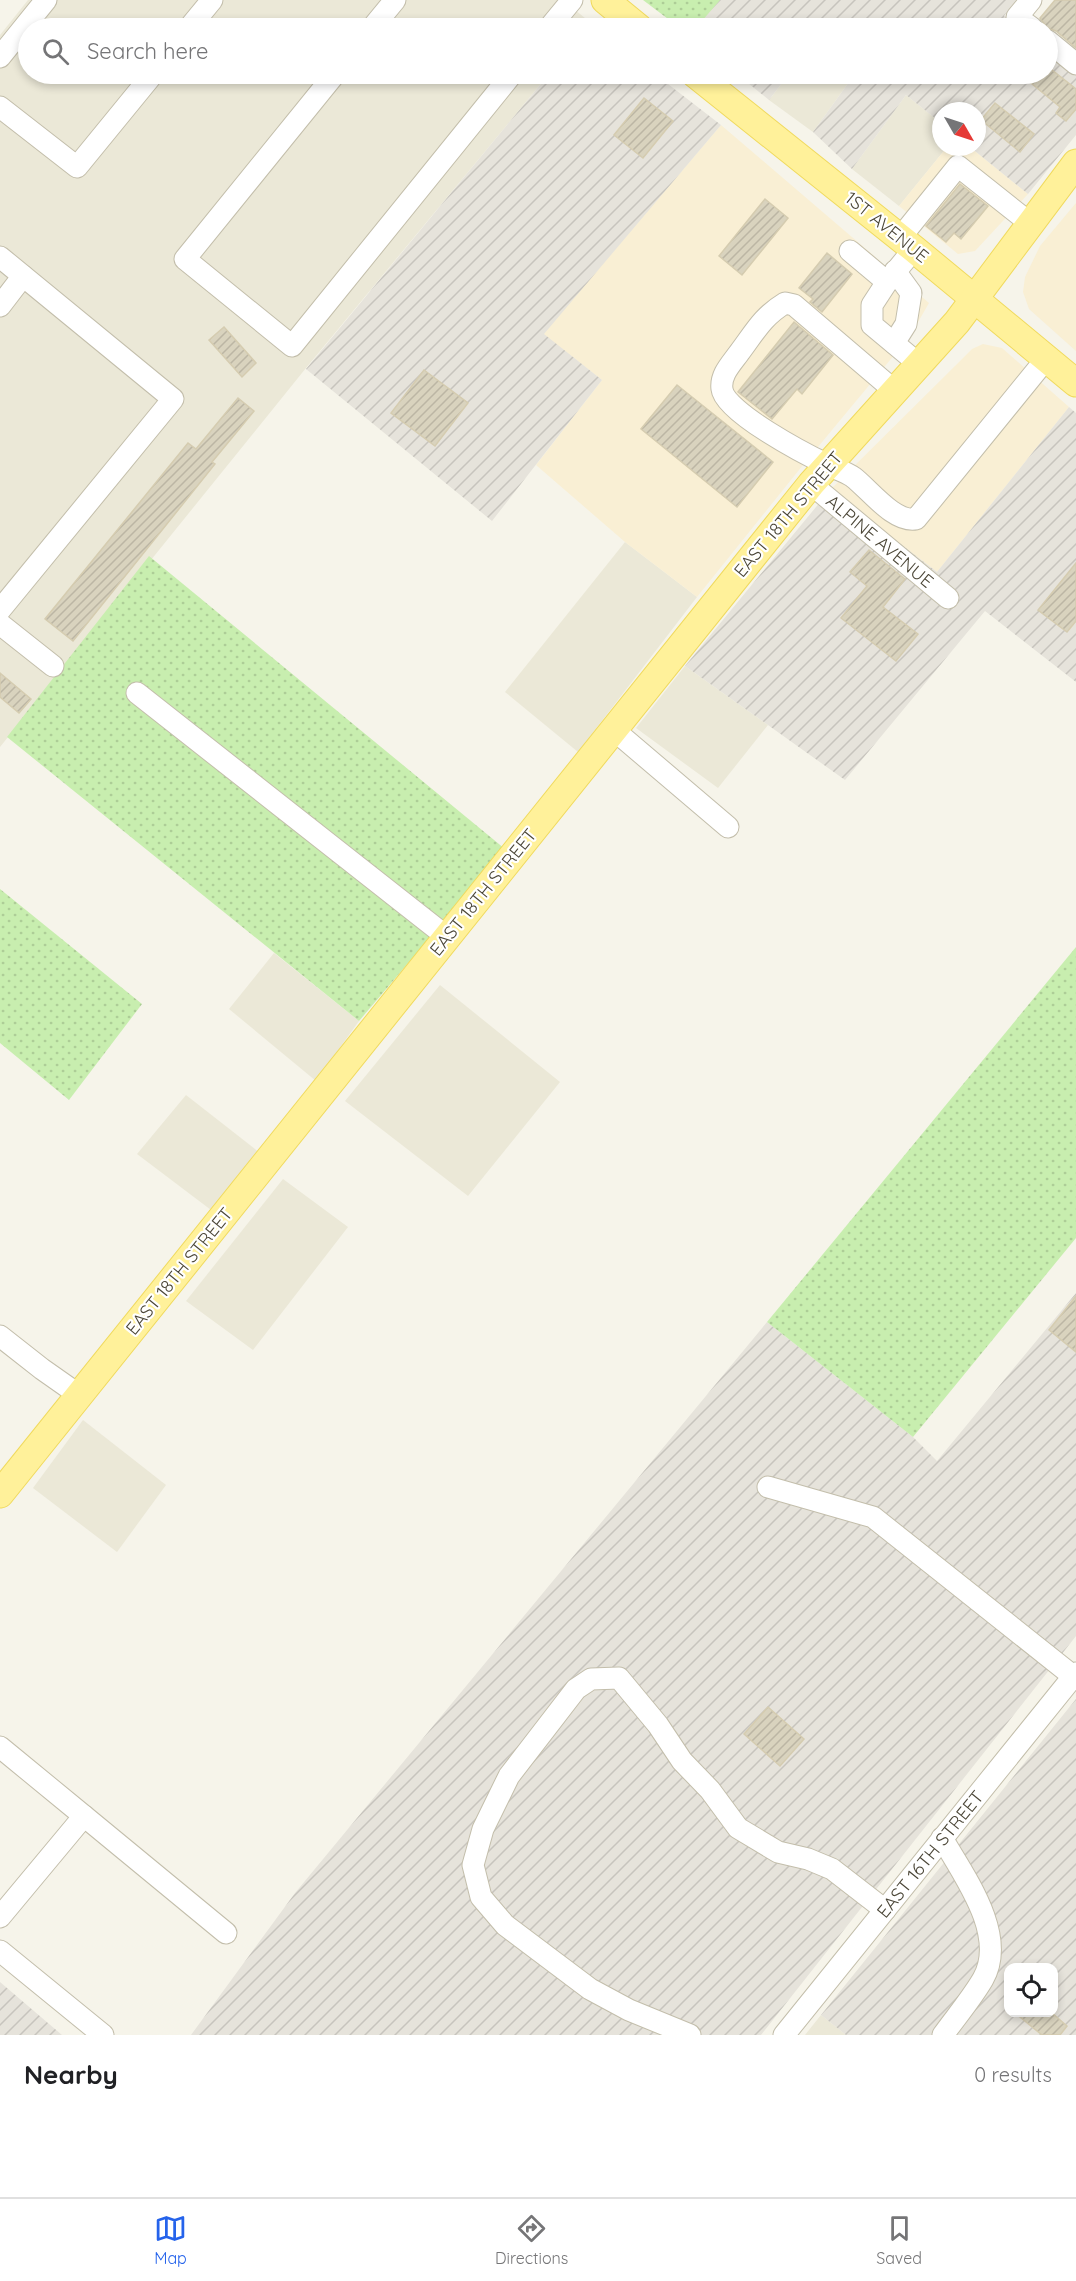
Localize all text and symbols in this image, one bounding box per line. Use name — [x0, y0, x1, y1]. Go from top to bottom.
search box — [18, 18, 1058, 84]
icon: search — [39, 35, 72, 68]
text: Search here — [87, 37, 208, 65]
north arrow — [932, 102, 986, 156]
street label: 1ST AVENUE — [841, 186, 933, 268]
street label: EAST 18TH STREET — [729, 446, 847, 582]
street label: ALPINE AVENUE — [822, 489, 938, 593]
street label: EAST 18TH STREET — [425, 824, 542, 960]
street label: EAST 18TH STREET — [121, 1203, 238, 1339]
street label: EAST 16TH STREET — [872, 1786, 988, 1922]
map controls — [1004, 1963, 1058, 2017]
button: locate — [1004, 1963, 1058, 2017]
text: Nearby — [24, 2058, 118, 2091]
text: 0 results — [974, 2062, 1052, 2087]
tab: Map — [154, 2212, 187, 2268]
tab: Directions — [495, 2212, 568, 2268]
tab: Saved — [876, 2212, 922, 2268]

